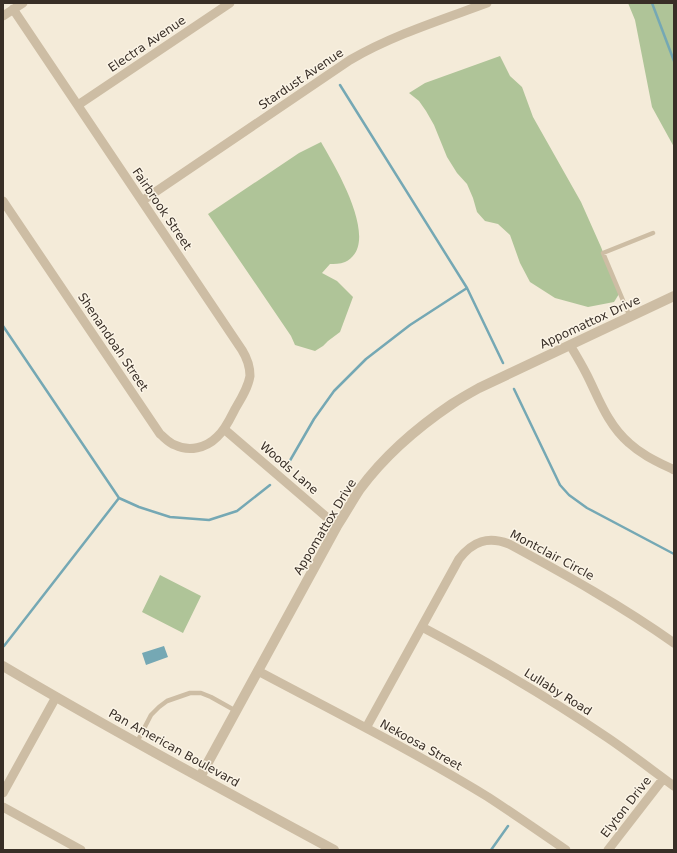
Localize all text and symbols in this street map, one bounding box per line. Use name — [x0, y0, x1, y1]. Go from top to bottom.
street label: Electra Avenue — [106, 13, 188, 75]
street label: Stardust Avenue — [256, 46, 346, 112]
street label: Fairbrook Street — [129, 165, 195, 253]
street label: Shenandoah Street — [75, 290, 151, 394]
street label: Appomattox Drive — [538, 293, 642, 351]
street label: Woods Lane — [257, 439, 321, 497]
street label: Appomattox Drive — [291, 477, 359, 577]
street label: Montclair Circle — [508, 527, 596, 583]
street label: Lullaby Road — [522, 666, 594, 718]
street label: Pan American Boulevard — [106, 706, 242, 790]
street label: Nekoosa Street — [378, 717, 465, 773]
street label: Elyton Drive — [598, 774, 654, 840]

